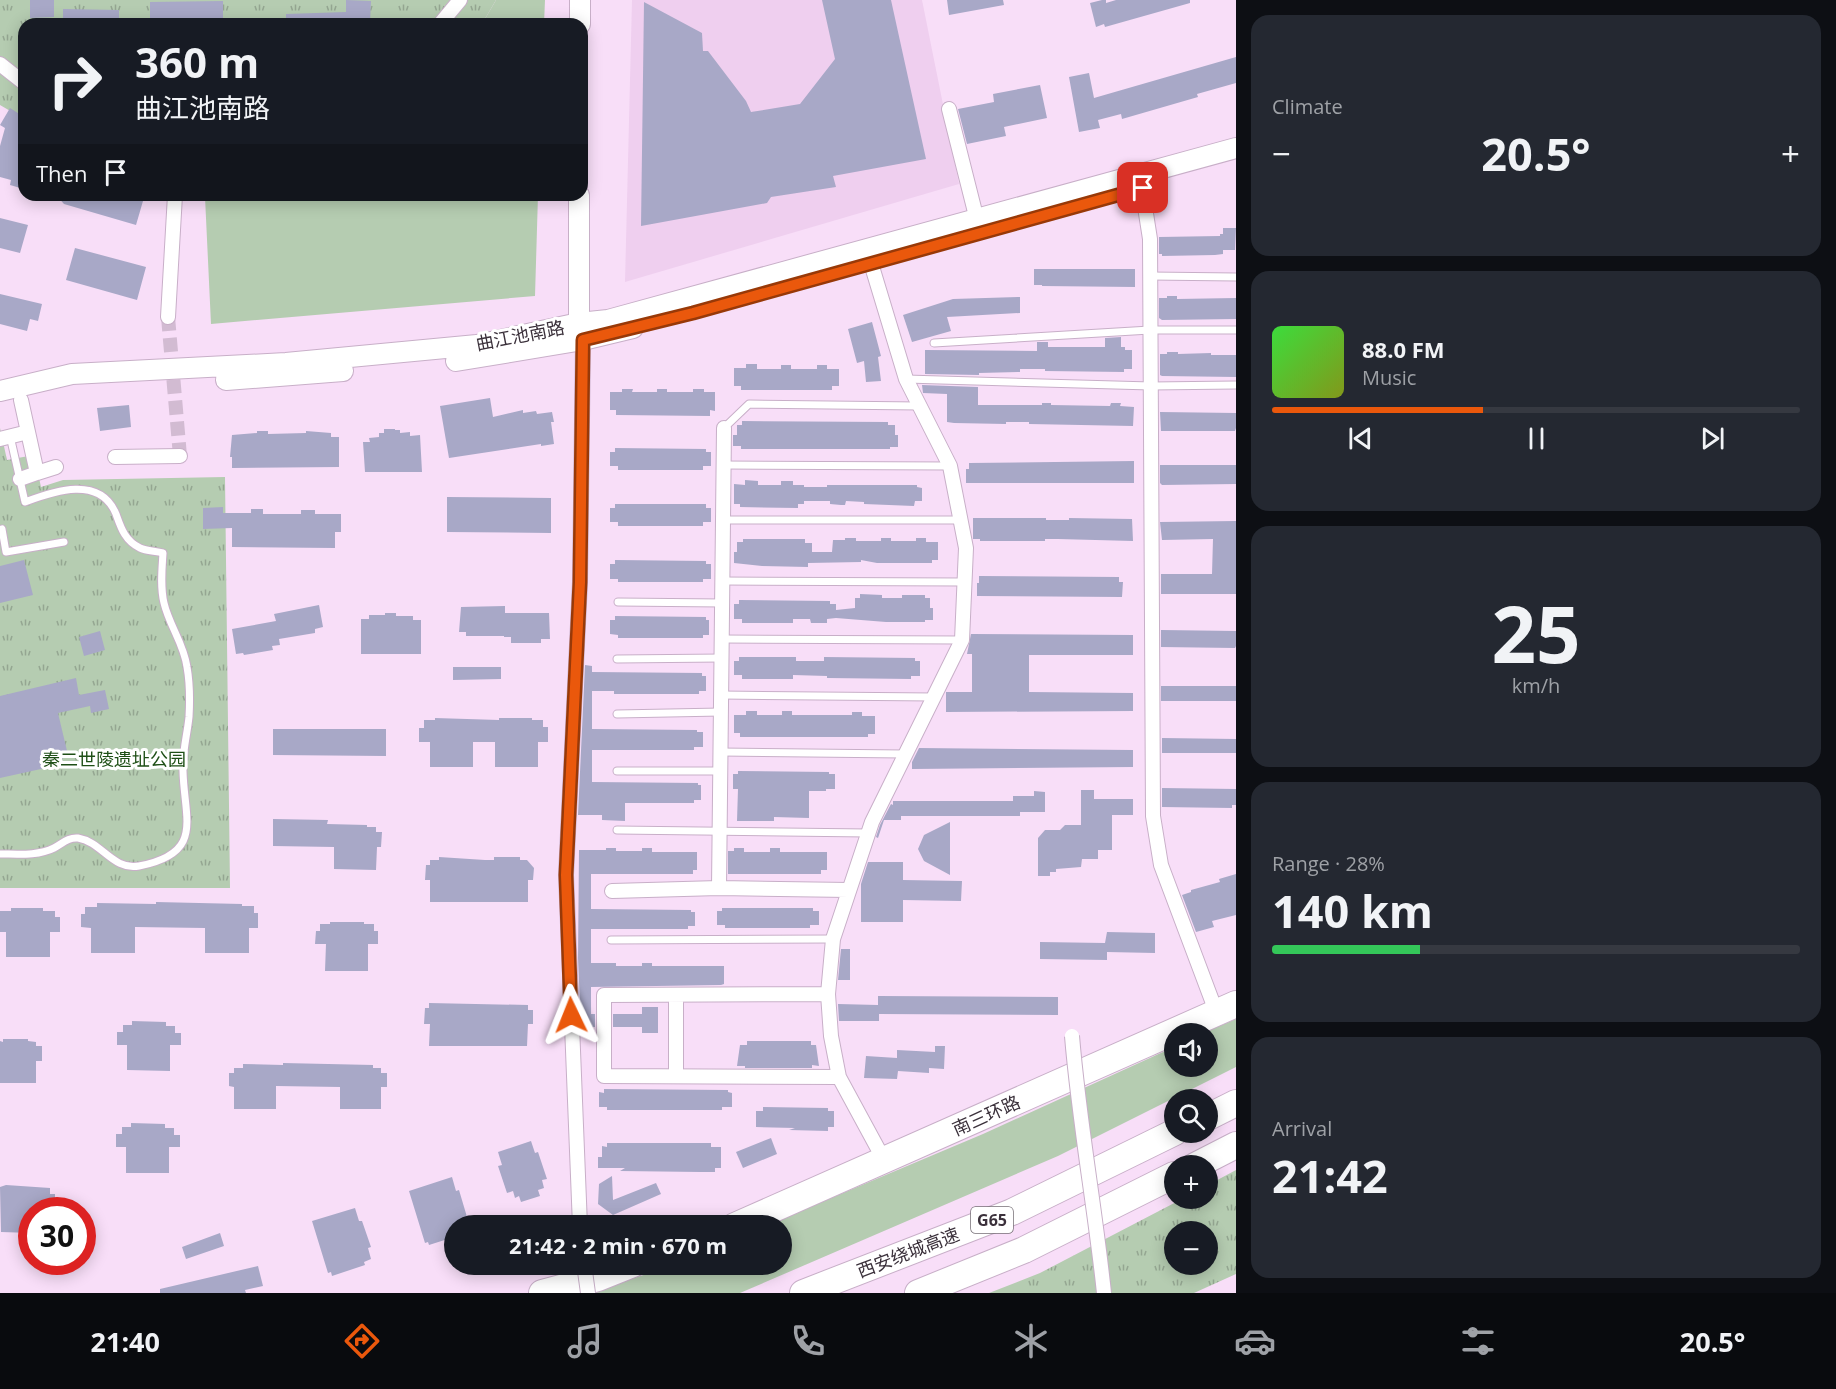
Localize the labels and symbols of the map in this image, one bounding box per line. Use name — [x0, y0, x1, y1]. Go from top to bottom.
pin — [1117, 162, 1168, 213]
street label: 曲江池南路 — [474, 315, 566, 355]
park label: 秦二世陵遗址公园 — [42, 747, 186, 771]
position arrow — [539, 983, 603, 1047]
street label: 南三环路 — [948, 1089, 1024, 1141]
speed limit sign: 30 — [18, 1197, 96, 1275]
road number: G65 — [971, 1207, 1013, 1233]
street label: 西安绕城高速 — [853, 1221, 963, 1283]

